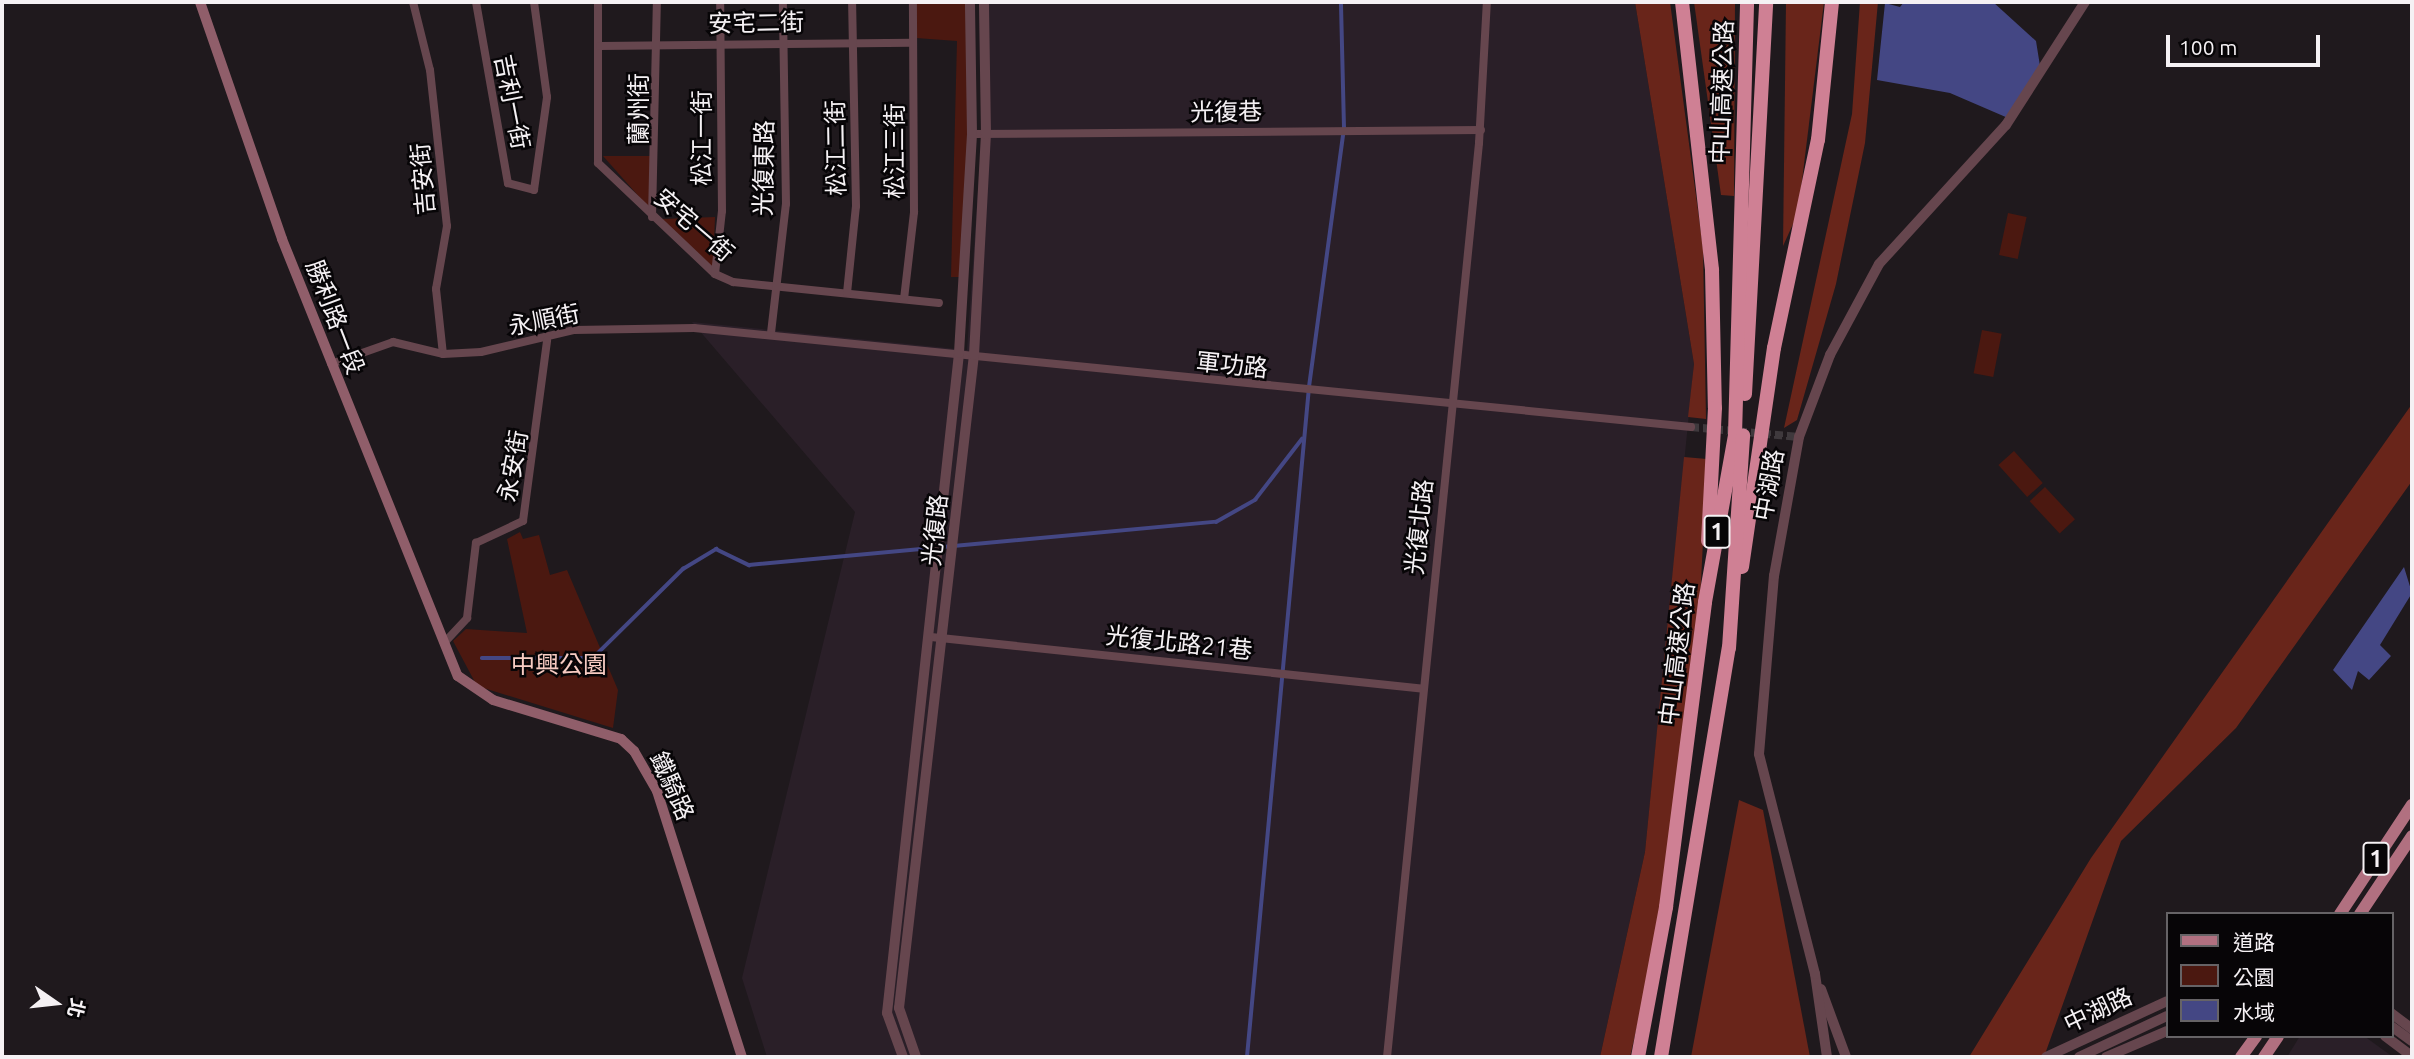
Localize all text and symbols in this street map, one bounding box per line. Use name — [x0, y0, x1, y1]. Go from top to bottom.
street label: 安宅二街 — [708, 8, 804, 38]
street label: 中山高速公路 — [1705, 20, 1739, 164]
scale bar — [2169, 21, 2323, 65]
text: 100 m — [2179, 35, 2237, 59]
street label: 吉利一街 — [489, 52, 535, 152]
street label: 蘭州街 — [625, 73, 653, 145]
street label: 松江一街 — [688, 90, 716, 186]
street label: 光復巷 — [1190, 97, 1262, 127]
street label: 松江二街 — [821, 100, 851, 196]
street label: 松江三街 — [881, 103, 909, 199]
street label: 光復東路 — [749, 120, 779, 216]
street label: 吉安街 — [406, 142, 440, 216]
street label: 安宅一街 — [648, 183, 740, 267]
street label: 勝利路一段 — [300, 256, 370, 378]
street label: 永順街 — [506, 299, 582, 341]
street label: 軍功路 — [1195, 347, 1269, 383]
street label: 永安街 — [493, 428, 533, 504]
street label: 中湖路 — [1749, 447, 1789, 523]
street label: 光復北路 — [1400, 478, 1438, 576]
street label: 光復路 — [917, 493, 953, 567]
road number: 1 — [1703, 512, 1731, 552]
street label: 中山高速公路 — [1654, 581, 1700, 727]
street label: 光復北路21巷 — [1104, 621, 1254, 665]
park label: 中興公園 — [511, 651, 607, 679]
street label: 鐵騎路 — [644, 747, 700, 825]
road number: 1 — [2362, 839, 2390, 878]
legend — [2166, 912, 2393, 1038]
text: 道路 — [2233, 930, 2275, 954]
text: 公園 — [2233, 965, 2275, 989]
north arrow — [21, 968, 91, 1038]
street label: 中湖路 — [2059, 982, 2137, 1038]
text: 北 — [63, 996, 89, 1020]
text: 水域 — [2233, 1000, 2275, 1024]

